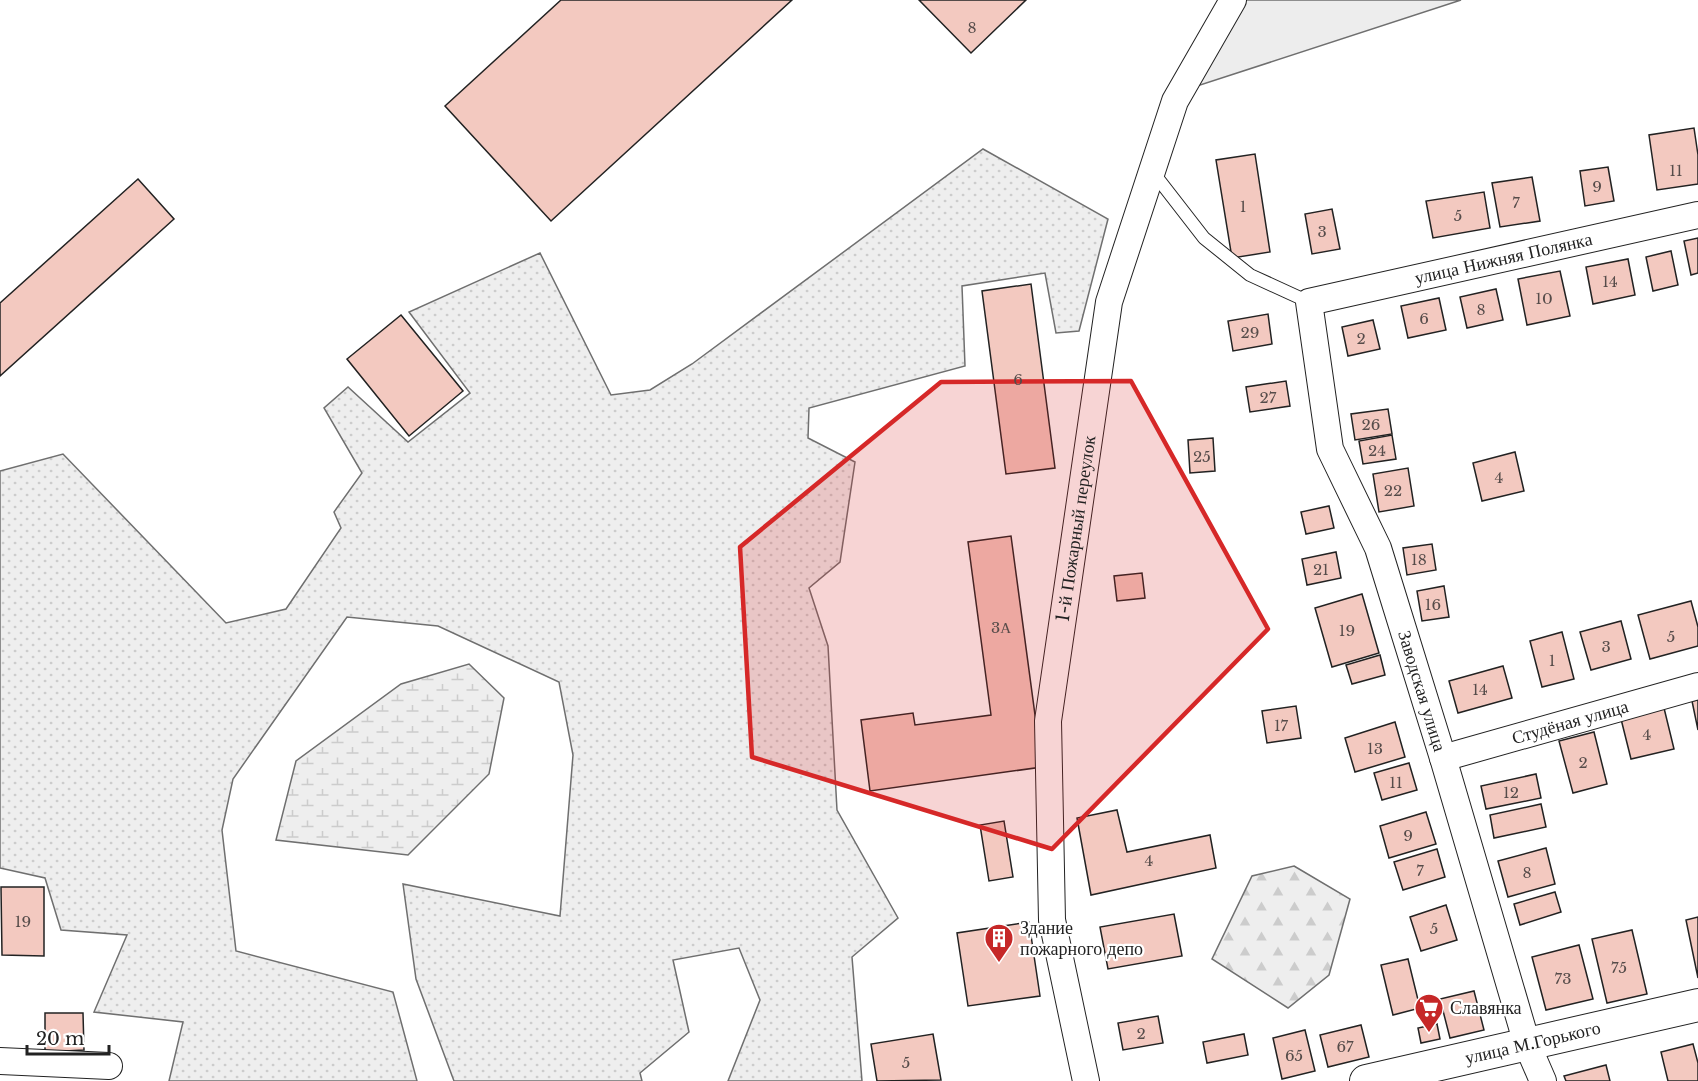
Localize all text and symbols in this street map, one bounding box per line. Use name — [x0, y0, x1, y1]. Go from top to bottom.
house number: 8 — [967, 18, 977, 37]
house number: 11 — [1669, 161, 1683, 180]
house number: 9 — [1592, 177, 1602, 196]
house number: 7 — [1512, 193, 1520, 212]
house number: 1 — [1240, 197, 1246, 216]
house number: 5 — [1454, 206, 1462, 225]
house number: 3 — [1317, 222, 1327, 241]
street label: улица Нижняя Полянка — [1413, 228, 1594, 289]
house number: 14 — [1602, 272, 1618, 291]
house number: 10 — [1535, 289, 1553, 308]
house number: 8 — [1476, 300, 1486, 319]
house number: 6 — [1419, 309, 1429, 328]
house number: 29 — [1241, 323, 1259, 342]
house number: 2 — [1356, 329, 1366, 348]
house number: 6 — [1013, 370, 1023, 389]
house number: 27 — [1260, 388, 1277, 407]
house number: 26 — [1362, 415, 1380, 434]
street label: 1-й Пожарный переулок — [1052, 434, 1100, 623]
house number: 24 — [1368, 441, 1386, 460]
house number: 25 — [1193, 447, 1211, 466]
house number: 4 — [1495, 468, 1503, 487]
house number: 22 — [1384, 481, 1402, 500]
house number: 18 — [1411, 550, 1427, 569]
house number: 21 — [1313, 560, 1329, 579]
house number: 16 — [1425, 595, 1441, 614]
house number: 3А — [991, 618, 1011, 637]
house number: 19 — [1339, 621, 1355, 640]
house number: 5 — [1667, 627, 1675, 646]
street label: Заводская улица — [1393, 628, 1451, 754]
house number: 3 — [1601, 637, 1611, 656]
house number: 1 — [1549, 651, 1555, 670]
house number: 14 — [1472, 680, 1488, 699]
street label: Студёная улица — [1509, 695, 1631, 749]
house number: 17 — [1274, 716, 1289, 735]
house number: 4 — [1643, 725, 1651, 744]
house number: 13 — [1367, 739, 1383, 758]
house number: 2 — [1578, 753, 1588, 772]
house number: 11 — [1389, 773, 1403, 792]
house number: 12 — [1503, 783, 1519, 802]
house number: 9 — [1403, 826, 1413, 845]
house number: 4 — [1145, 851, 1153, 870]
house number: 7 — [1416, 861, 1424, 880]
house number: 8 — [1522, 863, 1532, 882]
house number: 19 — [15, 912, 31, 931]
place label: Здание пожарного депо — [1020, 917, 1143, 960]
house number: 5 — [1430, 919, 1438, 938]
building icon: Здание пожарного депо — [983, 922, 1015, 964]
house number: 75 — [1611, 958, 1627, 977]
house number: 73 — [1555, 969, 1571, 988]
supermarket icon: Славянка — [1413, 992, 1445, 1034]
place label: Славянка — [1450, 997, 1522, 1019]
street label: улица М.Горького — [1463, 1017, 1603, 1069]
scale bar — [27, 1018, 110, 1056]
house number: 2 — [1136, 1024, 1146, 1043]
text: 20 m — [36, 1028, 84, 1050]
house number: 67 — [1336, 1037, 1354, 1056]
house number: 65 — [1285, 1046, 1303, 1065]
house number: 5 — [902, 1053, 910, 1072]

